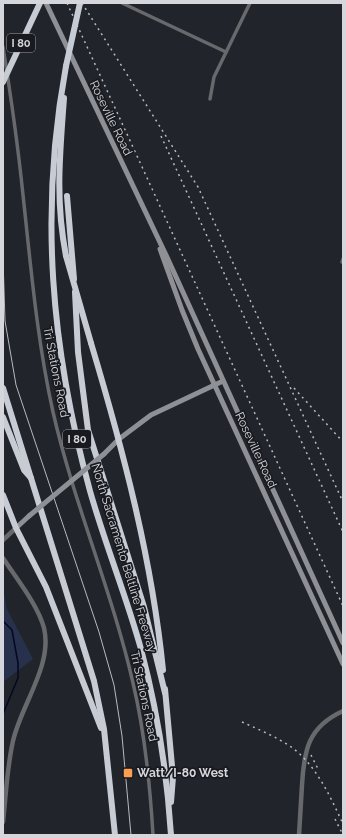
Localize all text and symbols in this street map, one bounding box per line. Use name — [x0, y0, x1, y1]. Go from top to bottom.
road number: I 80 — [7, 34, 35, 52]
street label: Roseville Road — [87, 78, 135, 158]
street label: Tri Stations Road — [40, 325, 72, 419]
street label: Roseville Road — [232, 410, 280, 490]
road number: I 80 — [63, 430, 91, 448]
street label: North Sacramento Beltline Freeway — [88, 462, 160, 655]
street label: Tri Stations Road — [128, 649, 160, 743]
place label: Watt/I-80 West — [137, 766, 229, 780]
marker: Watt/I-80 West — [122, 767, 134, 779]

